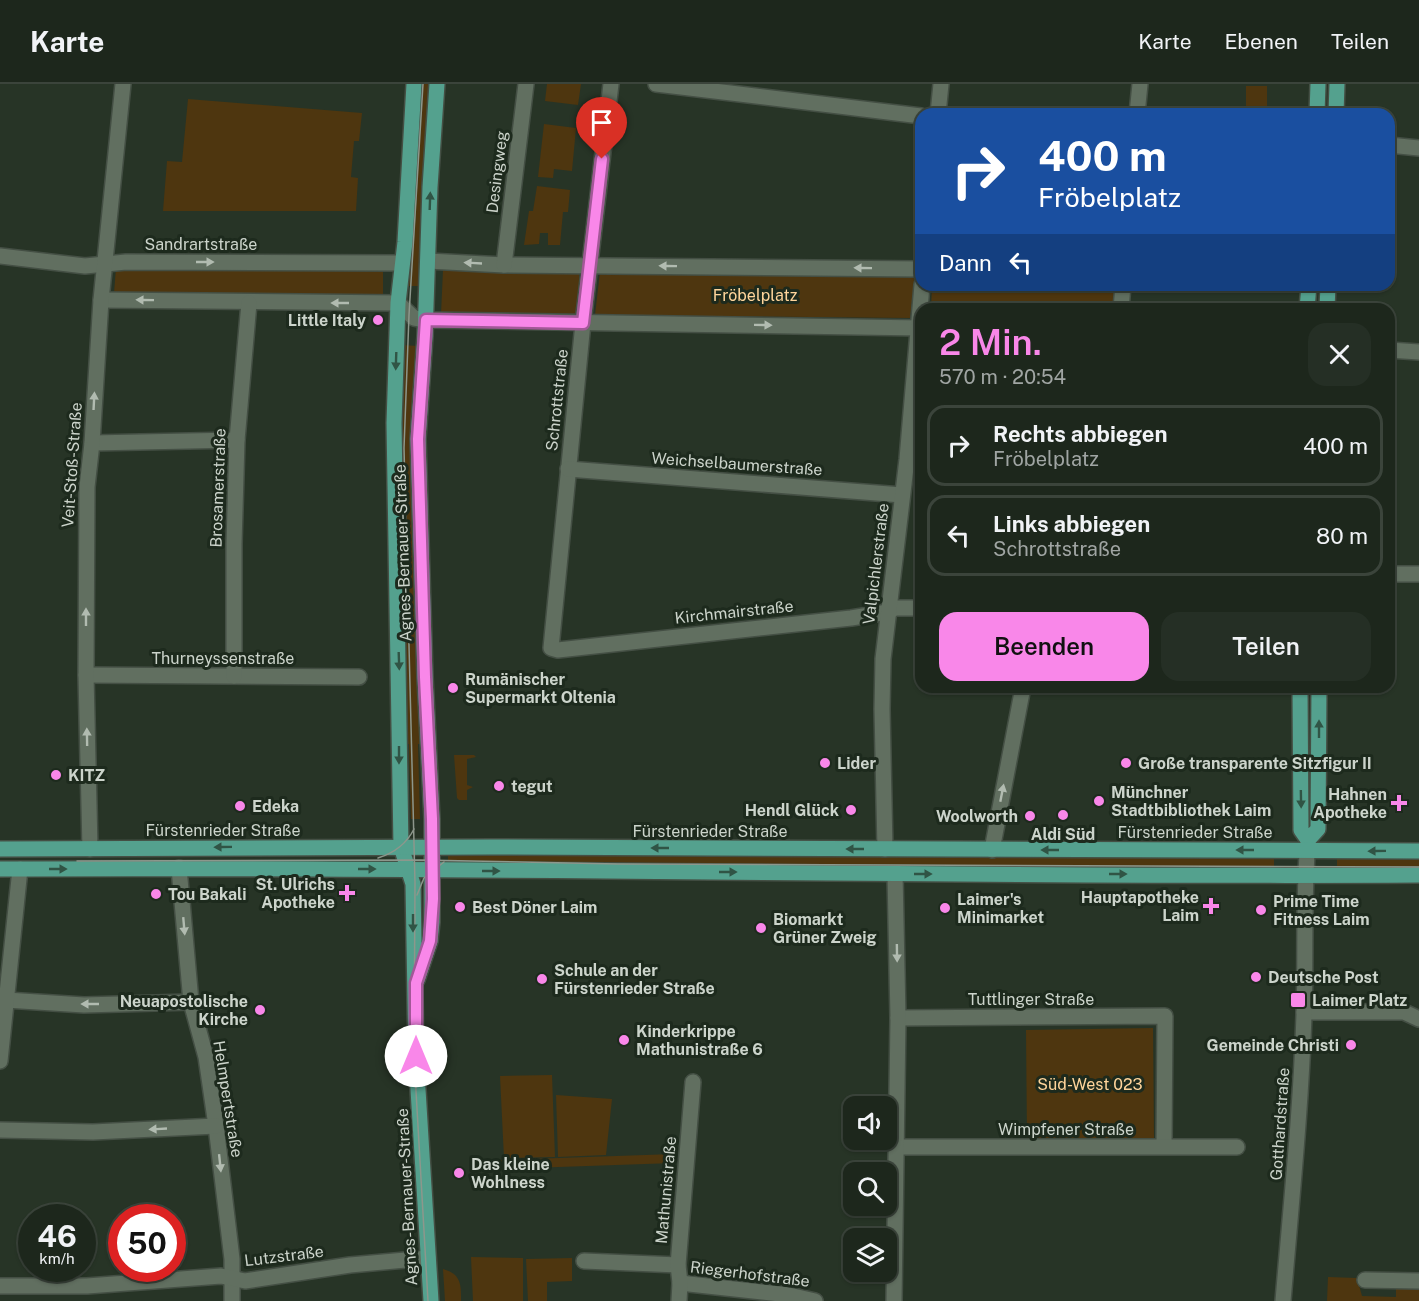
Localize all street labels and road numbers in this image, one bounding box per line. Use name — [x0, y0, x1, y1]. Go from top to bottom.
street label: Desingweg — [483, 130, 511, 214]
street label: Sandrartstraße — [145, 235, 257, 254]
street label: Schrottstraße — [542, 348, 572, 452]
street label: Veit-Stoß-Straße — [58, 402, 86, 528]
street label: Brosamerstraße — [206, 428, 230, 548]
street label: Weichselbaumerstraße — [651, 449, 823, 479]
street label: Agnes-Bernauer-Straße — [390, 464, 416, 642]
street label: Valpichlerstraße — [859, 502, 893, 626]
street label: Kirchmairstraße — [674, 596, 794, 628]
street label: Thurneyssenstraße — [152, 649, 294, 668]
street label: Fürstenrieder Straße — [145, 821, 301, 840]
street label: Fürstenrieder Straße — [632, 822, 788, 841]
street label: Fürstenrieder Straße — [1117, 823, 1273, 842]
street label: Tuttlinger Straße — [968, 990, 1094, 1009]
street label: Helmpertstraße — [209, 1039, 247, 1159]
street label: Gotthardstraße — [1267, 1067, 1293, 1181]
street label: Agnes-Bernauer-Straße — [393, 1108, 421, 1286]
street label: Wimpfener Straße — [998, 1120, 1134, 1139]
street label: Mathunistraße — [652, 1135, 680, 1245]
street label: Lutzstraße — [243, 1242, 325, 1270]
street label: Riegerhofstraße — [689, 1257, 811, 1291]

